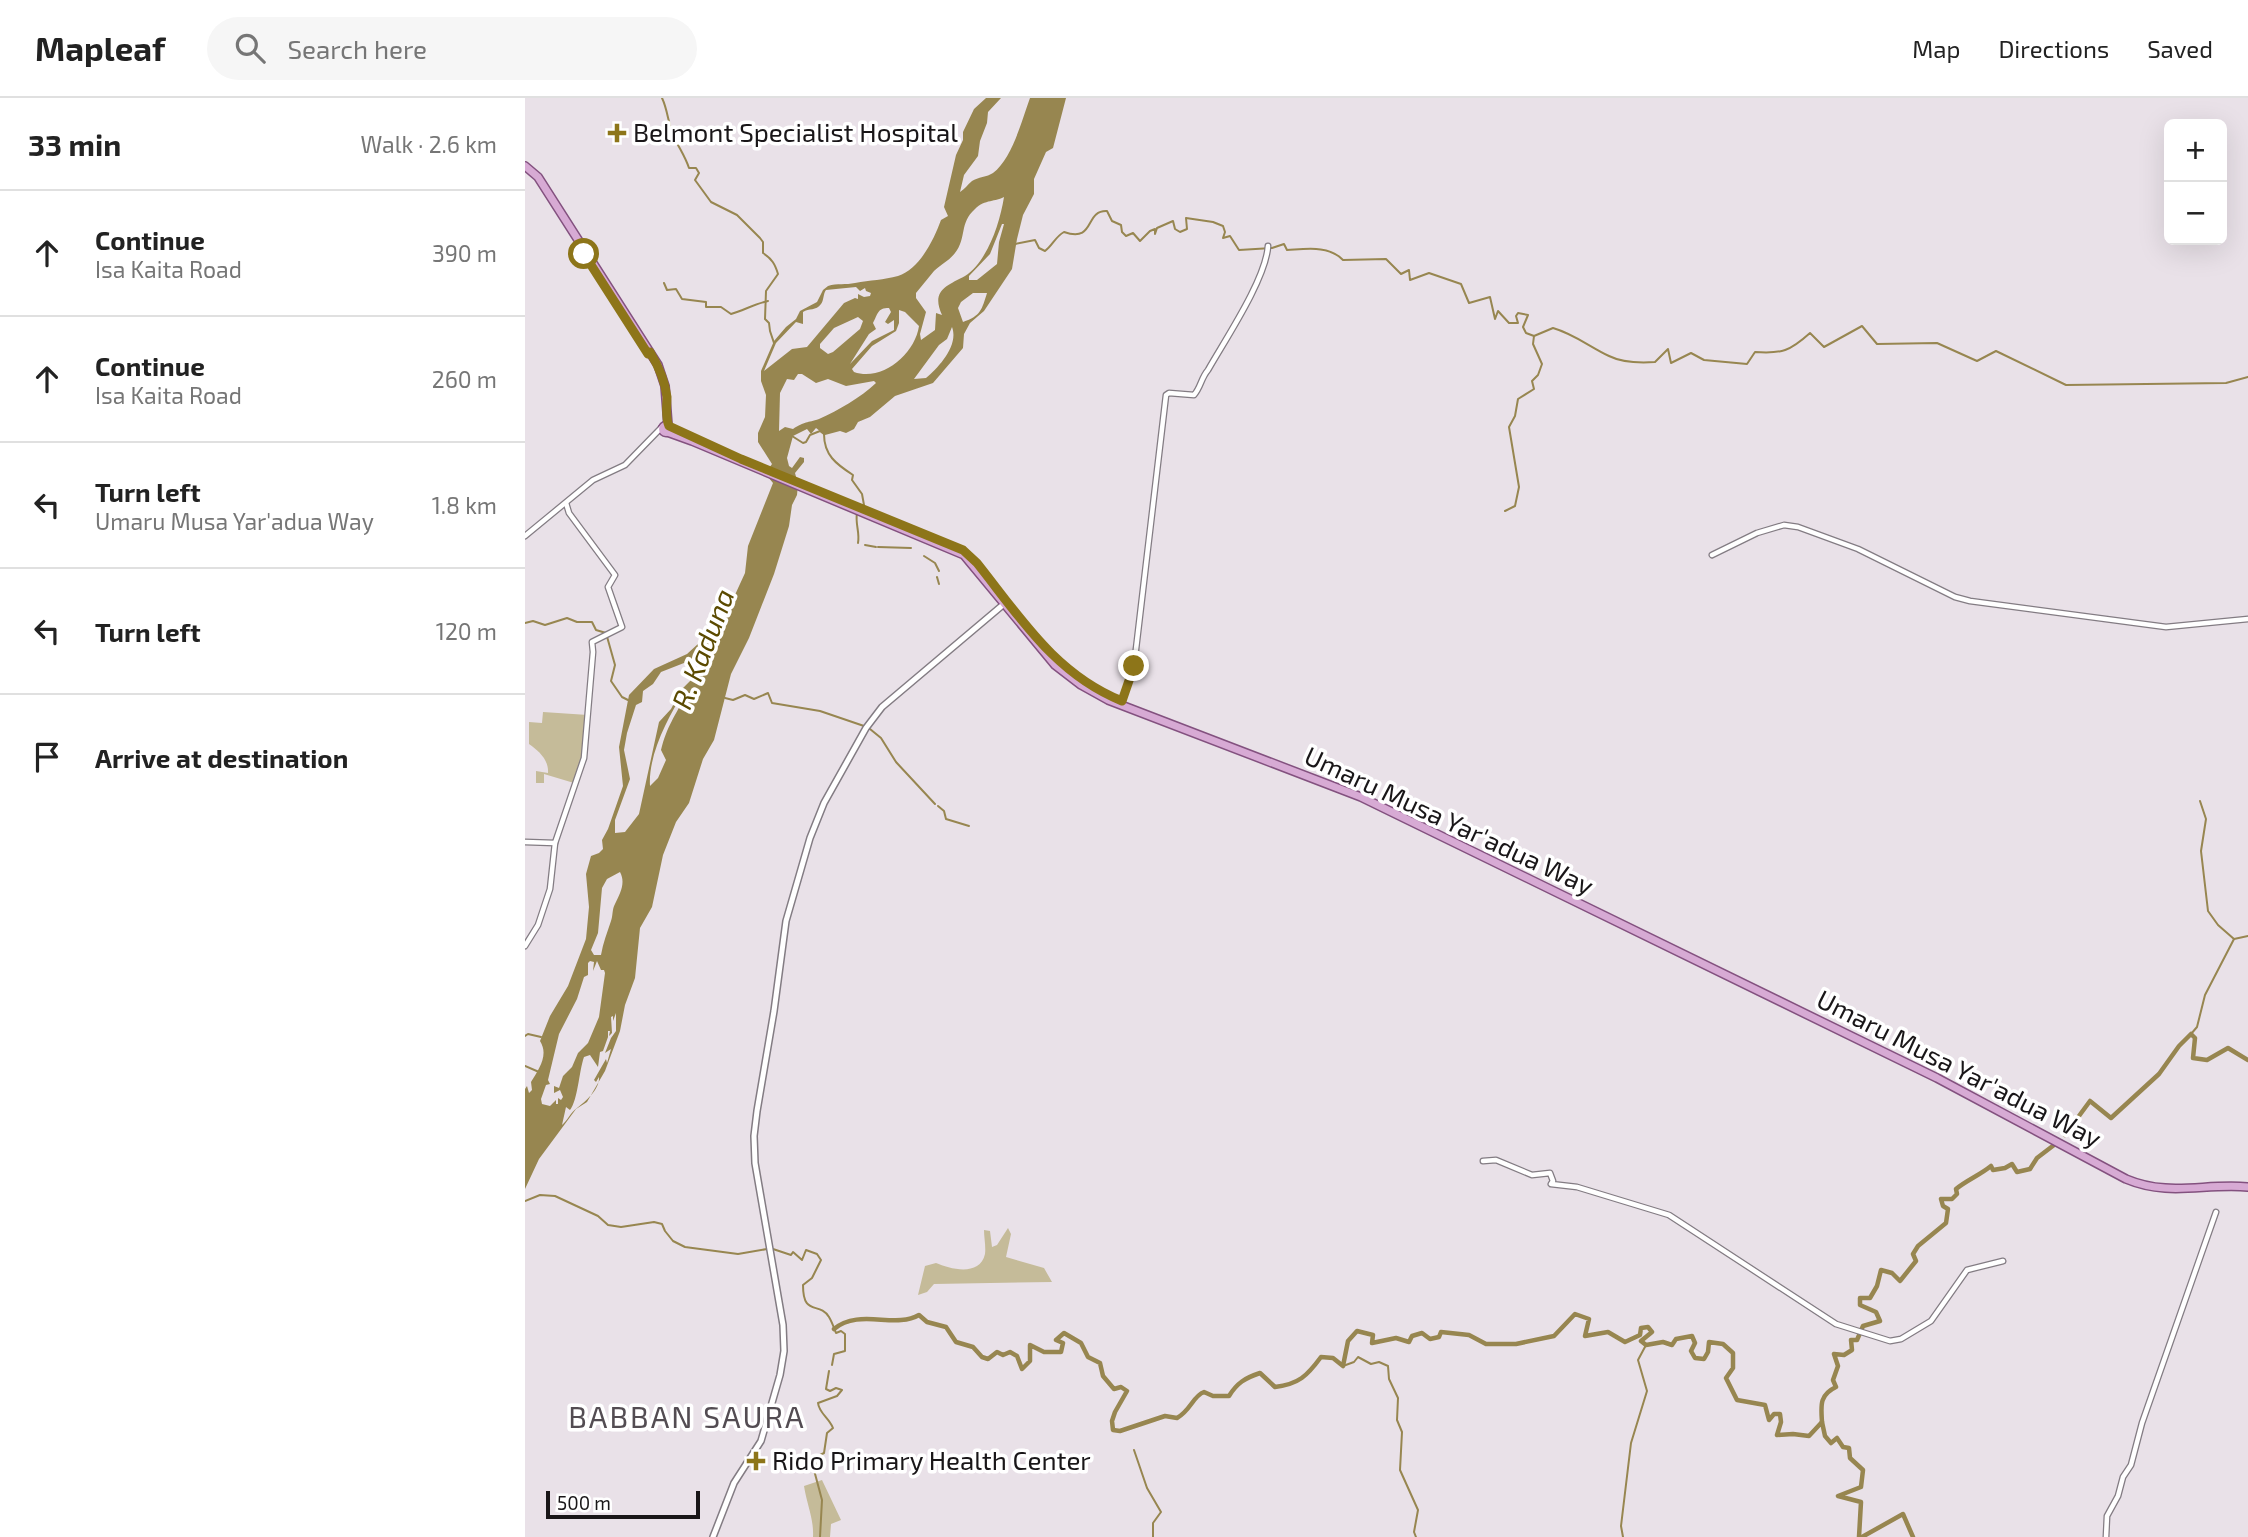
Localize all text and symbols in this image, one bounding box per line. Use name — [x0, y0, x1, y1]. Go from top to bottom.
search box — [207, 17, 697, 80]
text: Mapleaf — [35, 28, 165, 68]
icon: search — [231, 29, 269, 67]
text: Search here — [287, 33, 427, 64]
text: Map — [1912, 34, 1960, 63]
text: Directions — [1998, 34, 2109, 63]
text: Saved — [2147, 34, 2213, 63]
place label: Belmont Specialist Hospital — [633, 116, 958, 147]
map controls — [2164, 119, 2227, 245]
button: + — [2164, 119, 2227, 182]
marker: Belmont Specialist Hospital — [607, 123, 627, 143]
text: 33 min — [28, 126, 121, 162]
text: Walk · 2.6 km — [361, 130, 497, 158]
button: − — [2164, 182, 2227, 245]
text: Continue — [95, 224, 205, 255]
icon: ahead — [28, 234, 66, 272]
route start — [568, 238, 599, 269]
text: 390 m — [432, 239, 497, 267]
text: Isa Kaita Road — [95, 255, 242, 283]
text: Continue — [95, 350, 205, 381]
icon: ahead — [28, 360, 66, 398]
text: 260 m — [432, 365, 497, 393]
text: Isa Kaita Road — [95, 381, 242, 409]
text: Turn left — [95, 476, 201, 507]
icon: left — [28, 486, 66, 524]
text: 1.8 km — [432, 491, 497, 519]
text: Umaru Musa Yar'adua Way — [95, 507, 374, 535]
water label: R. Kaduna — [664, 584, 741, 714]
icon: left — [28, 612, 66, 650]
text: Turn left — [95, 616, 201, 647]
text: 120 m — [436, 617, 497, 645]
route end — [1118, 650, 1149, 681]
icon: arrive — [28, 738, 66, 776]
street label: Umaru Musa Yar'adua Way — [1300, 739, 1599, 900]
text: Arrive at destination — [95, 742, 348, 773]
street label: Umaru Musa Yar'adua Way — [1812, 982, 2107, 1153]
district label: BABBAN SAURA — [568, 1398, 806, 1434]
place label: Rido Primary Health Center — [772, 1444, 1091, 1475]
marker: Rido Primary Health Center — [746, 1451, 766, 1471]
scale bar — [546, 1488, 700, 1520]
text: 500 m — [557, 1491, 611, 1514]

